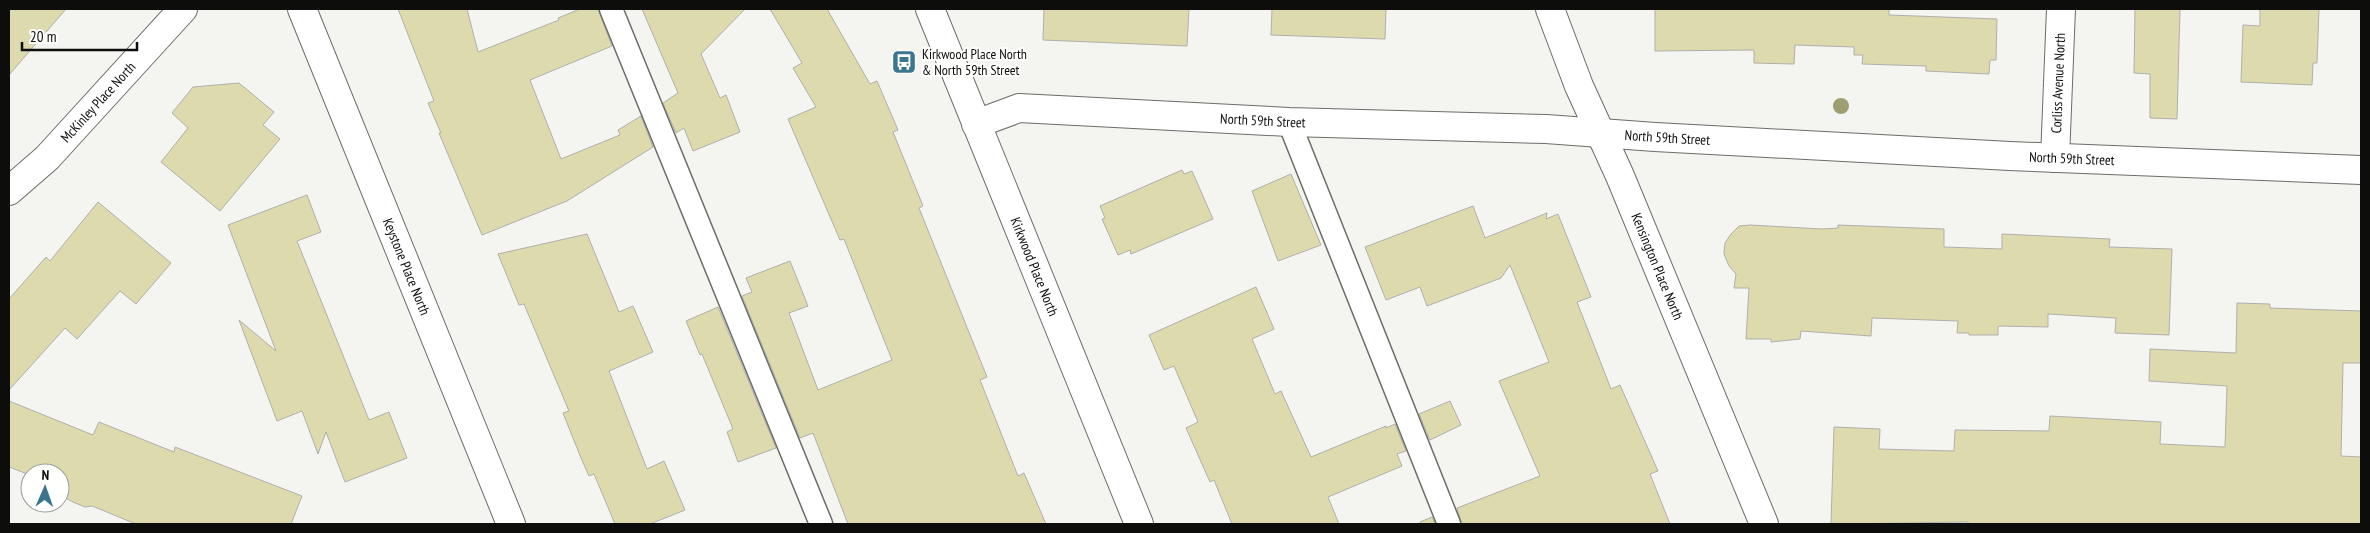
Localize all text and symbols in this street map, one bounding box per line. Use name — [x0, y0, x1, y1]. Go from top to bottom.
scale bar — [22, 20, 138, 52]
text: 20 m — [30, 27, 56, 46]
street label: Corliss Avenue North — [2047, 32, 2069, 134]
place label: Kirkwood Place North & North 59th Street — [922, 45, 1027, 79]
bus stop icon: Kirkwood Place North & North 59th Street — [891, 49, 917, 75]
street label: McKinley Place North — [57, 58, 139, 146]
street label: North 59th Street — [1220, 109, 1306, 131]
street label: North 59th Street — [1624, 126, 1711, 149]
street label: North 59th Street — [2029, 148, 2115, 169]
street label: Kensington Place North — [1627, 210, 1687, 322]
street label: Keystone Place North — [379, 215, 434, 318]
street label: Kirkwood Place North — [1006, 215, 1063, 319]
north arrow — [20, 463, 70, 513]
text: N — [41, 466, 50, 484]

